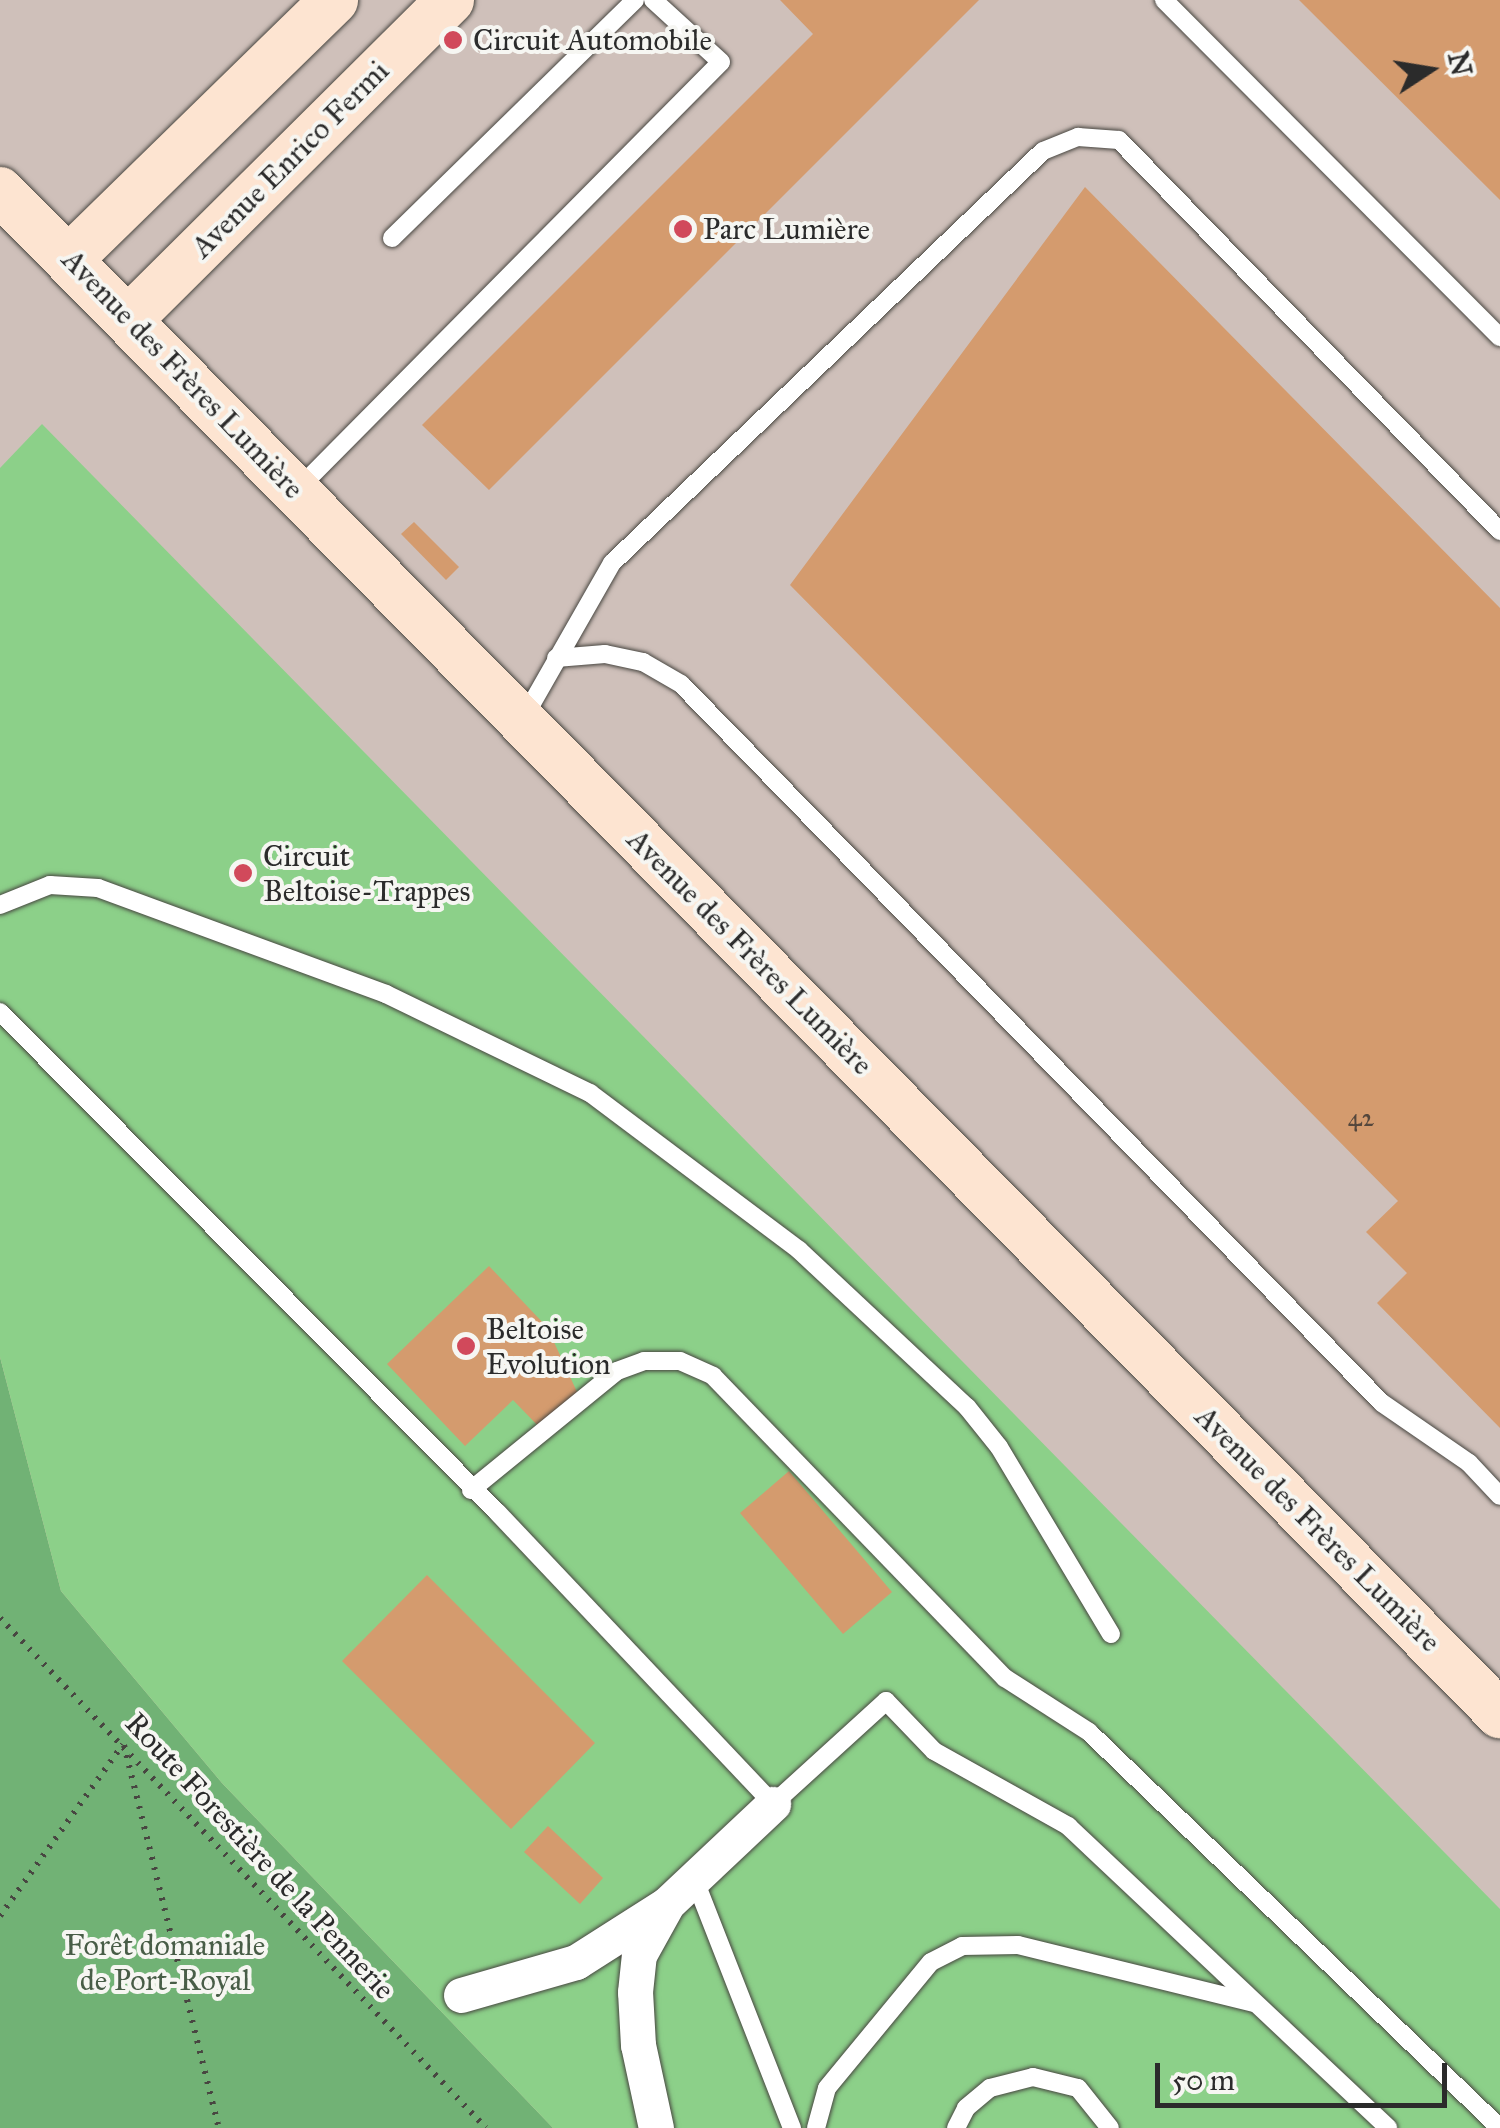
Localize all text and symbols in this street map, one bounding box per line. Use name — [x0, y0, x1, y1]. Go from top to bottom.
north arrow — [1380, 20, 1480, 120]
place label: Circuit Automobile — [473, 22, 712, 58]
marker: Circuit Automobile — [442, 29, 464, 51]
text: N — [1440, 48, 1479, 79]
street label: Avenue Enrico Fermi — [184, 53, 396, 265]
place label: Parc Lumière — [703, 211, 870, 247]
marker: Parc Lumière — [672, 218, 694, 240]
street label: Avenue des Frères Lumière — [55, 242, 311, 506]
street label: Avenue des Frères Lumière — [620, 822, 880, 1082]
place label: Circuit Beltoise-Trappes — [263, 838, 471, 908]
marker: Circuit Beltoise-Trappes — [232, 862, 254, 884]
house number: 42 — [1348, 1103, 1374, 1133]
place label: Beltoise Evolution — [486, 1311, 610, 1382]
marker: Beltoise Evolution — [455, 1335, 477, 1357]
street label: Avenue des Frères Lumière — [1188, 1399, 1448, 1659]
street label: Route Forestière de la Pennerie — [118, 1705, 402, 2007]
park label: Forêt domaniale de Port-Royal — [65, 1927, 265, 1998]
scale bar — [1160, 2043, 1452, 2105]
text: 50 m — [1172, 2062, 1235, 2098]

